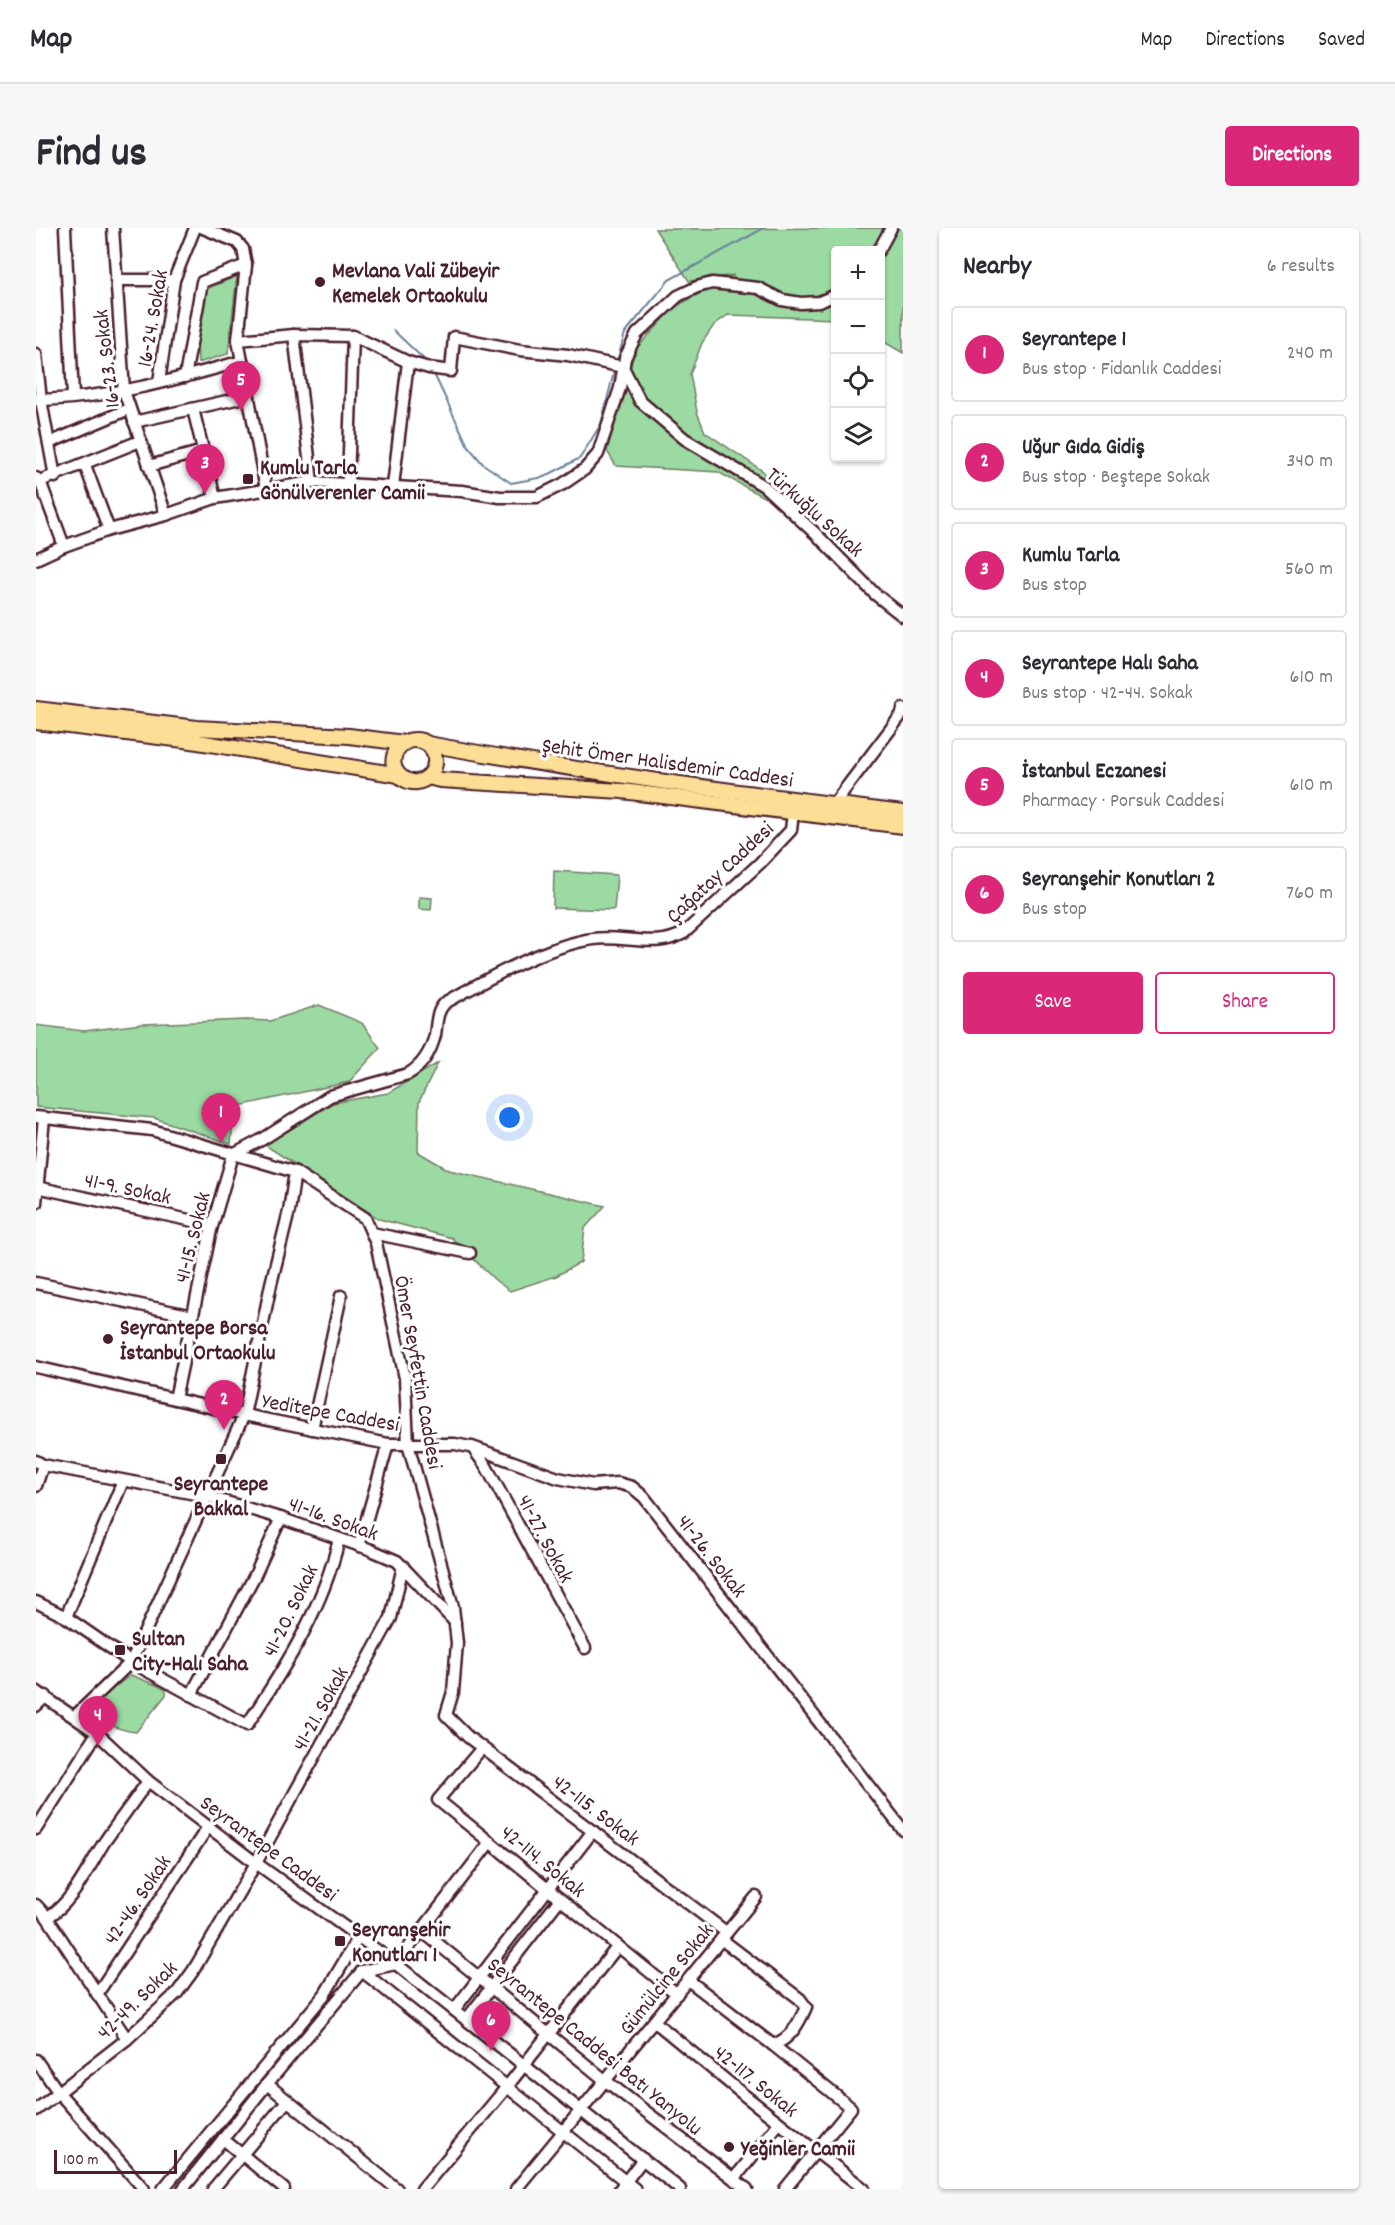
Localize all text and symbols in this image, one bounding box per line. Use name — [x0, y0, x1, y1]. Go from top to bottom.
text: Map — [30, 21, 72, 61]
text: Map — [1141, 26, 1172, 56]
text: Directions — [1205, 26, 1285, 56]
text: Saved — [1318, 26, 1365, 56]
text: Find us — [36, 126, 147, 186]
button: Directions — [1225, 126, 1359, 186]
map controls — [831, 246, 885, 462]
button: + — [831, 246, 885, 300]
text: Nearby — [963, 249, 1031, 286]
text: 6 results — [1267, 253, 1335, 281]
place label: Mevlana Vali Zübeyir Kemelek Ortaokulu — [332, 257, 500, 313]
street label: 16-24. Sokak — [131, 267, 178, 370]
marker: Mevlana Vali Zübeyir Kemelek Ortaokulu — [313, 275, 327, 289]
button: − — [831, 300, 885, 354]
street label: 16-23. Sokak — [87, 308, 130, 410]
text: Seyrantepe 1 — [1022, 325, 1126, 356]
text: 1 — [982, 340, 987, 368]
text: 240 m — [1287, 340, 1333, 368]
button: locate — [831, 354, 885, 408]
text: Bus stop · Fidanlık Caddesi — [1022, 356, 1221, 384]
pin: 5 — [222, 362, 260, 411]
button: layers — [831, 408, 885, 462]
text: Uğur Gıda Gidiş — [1022, 433, 1145, 464]
pin: 3 — [186, 444, 224, 494]
text: 2 — [980, 448, 989, 476]
text: 340 m — [1287, 448, 1333, 476]
place label: Kumlu Tarla Gönülverenler Camii — [260, 454, 425, 510]
street label: Türkuğlu Sokak — [758, 461, 869, 566]
text: Bus stop · Beştepe Sokak — [1022, 464, 1210, 492]
marker: Kumlu Tarla Gönülverenler Camii — [241, 472, 255, 486]
text: Kumlu Tarla — [1022, 541, 1119, 572]
text: 3 — [980, 556, 989, 584]
text: 560 m — [1285, 556, 1333, 584]
text: Bus stop — [1022, 572, 1087, 600]
text: Seyrantepe Halı Saha — [1022, 649, 1198, 680]
text: 4 — [980, 664, 989, 692]
text: 610 m — [1290, 664, 1333, 692]
text: Bus stop · 42-44. Sokak — [1022, 680, 1193, 708]
street label: Şehit Ömer Halisdemir Caddesi — [540, 731, 795, 797]
text: İstanbul Eczanesi — [1022, 757, 1166, 788]
text: 5 — [980, 772, 989, 800]
text: 610 m — [1290, 772, 1333, 800]
text: Pharmacy · Porsuk Caddesi — [1022, 788, 1224, 816]
street label: Çağatay Caddesi — [660, 815, 782, 932]
text: Seyranşehir Konutları 2 — [1022, 865, 1216, 896]
text: 6 — [980, 880, 989, 908]
text: 760 m — [1286, 880, 1333, 908]
text: Bus stop — [1022, 896, 1087, 924]
button: Save — [963, 972, 1143, 1034]
button: Share — [1155, 972, 1335, 1034]
pin: 1 — [202, 1094, 240, 1143]
your location — [495, 1103, 524, 1132]
street label: 41-9. Sokak — [81, 1166, 174, 1215]
street label: 41-15. Sokak — [168, 1189, 221, 1287]
street label: Ömer Seyfettin Caddesi — [384, 1273, 449, 1472]
place label: Seyrantepe Borsa İstanbul Ortaokulu — [120, 1314, 276, 1370]
marker: Seyrantepe Borsa İstanbul Ortaokulu — [101, 1332, 115, 1346]
pin: 2 — [204, 1380, 243, 1430]
street label: Yeditepe Caddesi — [259, 1387, 402, 1442]
marker: Seyrantepe Bakkal — [214, 1452, 228, 1466]
place label: Seyrantepe Bakkal — [174, 1470, 269, 1526]
street label: 41-16. Sokak — [284, 1490, 382, 1551]
street label: 41-27. Sokak — [508, 1490, 580, 1589]
street label: 41-26. Sokak — [668, 1509, 753, 1605]
street label: 41-20. Sokak — [256, 1560, 328, 1663]
place label: Sultan City-Halı Saha — [132, 1625, 248, 1681]
marker: Sultan City-Halı Saha — [113, 1643, 127, 1657]
street label: 41-21. Sokak — [286, 1662, 358, 1758]
pin: 4 — [78, 1696, 118, 1746]
street label: 42-115. Sokak — [545, 1769, 645, 1855]
street label: Seyrantepe Caddesi — [192, 1789, 344, 1911]
street label: 42-114. Sokak — [493, 1819, 591, 1907]
street label: 42-46. Sokak — [97, 1850, 180, 1952]
place label: Seyranşehir Konutları 1 — [352, 1916, 451, 1972]
street label: Gümülcine Sokak — [613, 1918, 723, 2043]
marker: Seyranşehir Konutları 1 — [333, 1934, 347, 1948]
street label: Seyrantepe Caddesi Batı Yanyolu — [479, 1951, 708, 2145]
street label: 42-49. Sokak — [91, 1955, 186, 2048]
pin: 6 — [472, 2002, 510, 2051]
street label: 42-117. Sokak — [706, 2039, 804, 2127]
place label: Yeğinler Camii — [740, 2135, 855, 2166]
marker: Yeğinler Camii — [722, 2140, 736, 2154]
scale bar — [54, 2147, 177, 2174]
text: 100 m — [63, 2149, 99, 2172]

